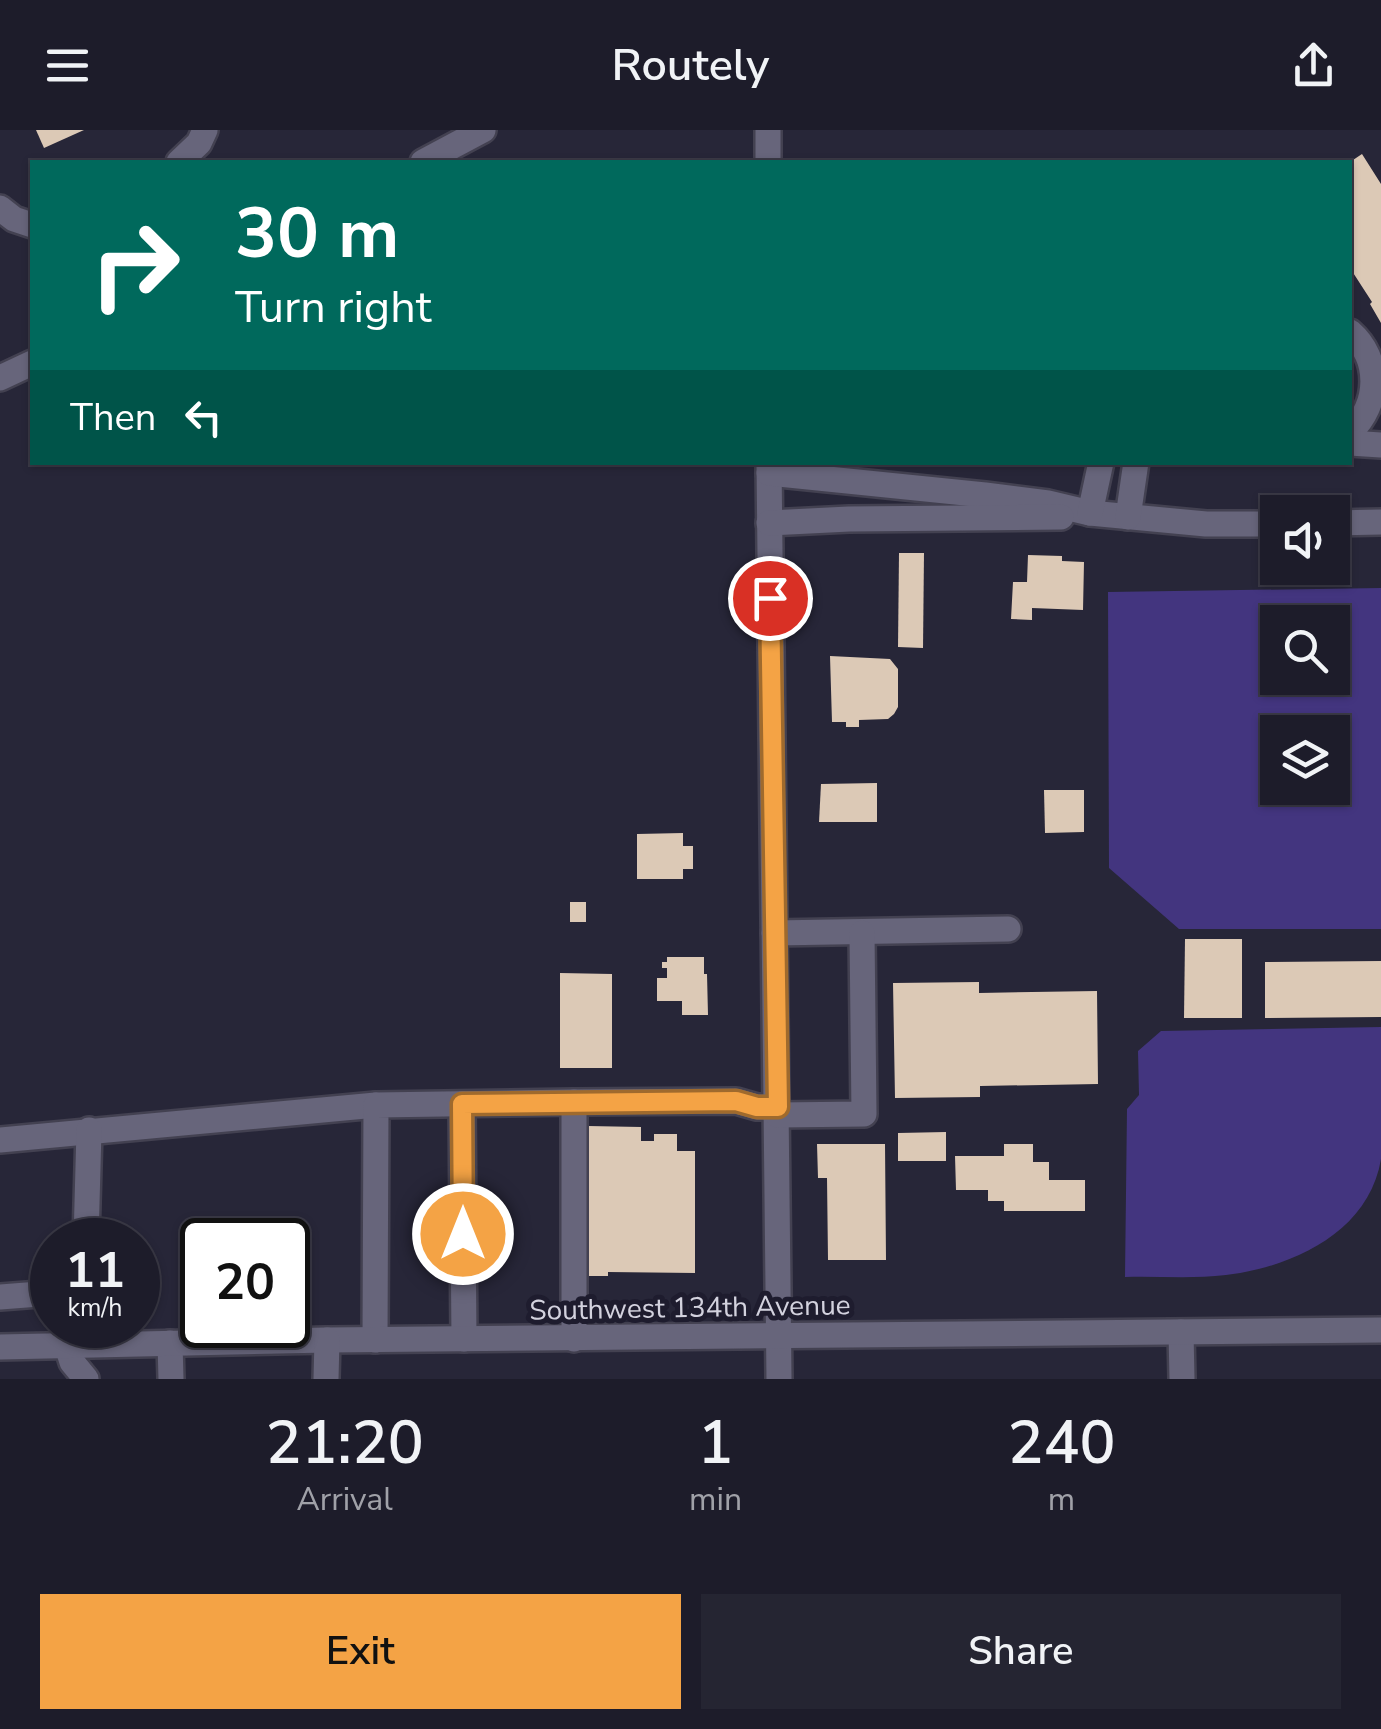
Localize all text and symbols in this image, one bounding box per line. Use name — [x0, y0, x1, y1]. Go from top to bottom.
text: Routely — [612, 35, 769, 96]
icon: menu — [40, 38, 95, 93]
icon: share — [1286, 38, 1341, 93]
text: 30 m — [235, 186, 399, 282]
icon: right — [70, 200, 200, 330]
text: Turn right — [235, 277, 432, 338]
icon: left — [176, 390, 231, 445]
text: Then — [70, 392, 156, 443]
map controls — [1260, 495, 1350, 805]
button: sound — [1260, 495, 1350, 585]
pin — [728, 556, 813, 641]
icon: arrive — [743, 571, 798, 626]
button: search — [1260, 605, 1350, 695]
button: layers — [1260, 715, 1350, 805]
position arrow — [411, 1182, 515, 1286]
speed limit sign: 20 — [180, 1218, 310, 1348]
text: 11 — [65, 1236, 125, 1305]
street label: Southwest 134th Avenue — [529, 1286, 851, 1330]
text: km/h — [67, 1291, 123, 1325]
text: 21:20 — [265, 1402, 424, 1484]
text: 1 — [698, 1402, 734, 1484]
text: 240 — [1008, 1402, 1116, 1484]
text: Arrival — [296, 1478, 393, 1521]
text: min — [689, 1478, 742, 1521]
text: m — [1048, 1478, 1075, 1521]
button: Exit — [40, 1594, 681, 1709]
button: Share — [701, 1594, 1341, 1709]

